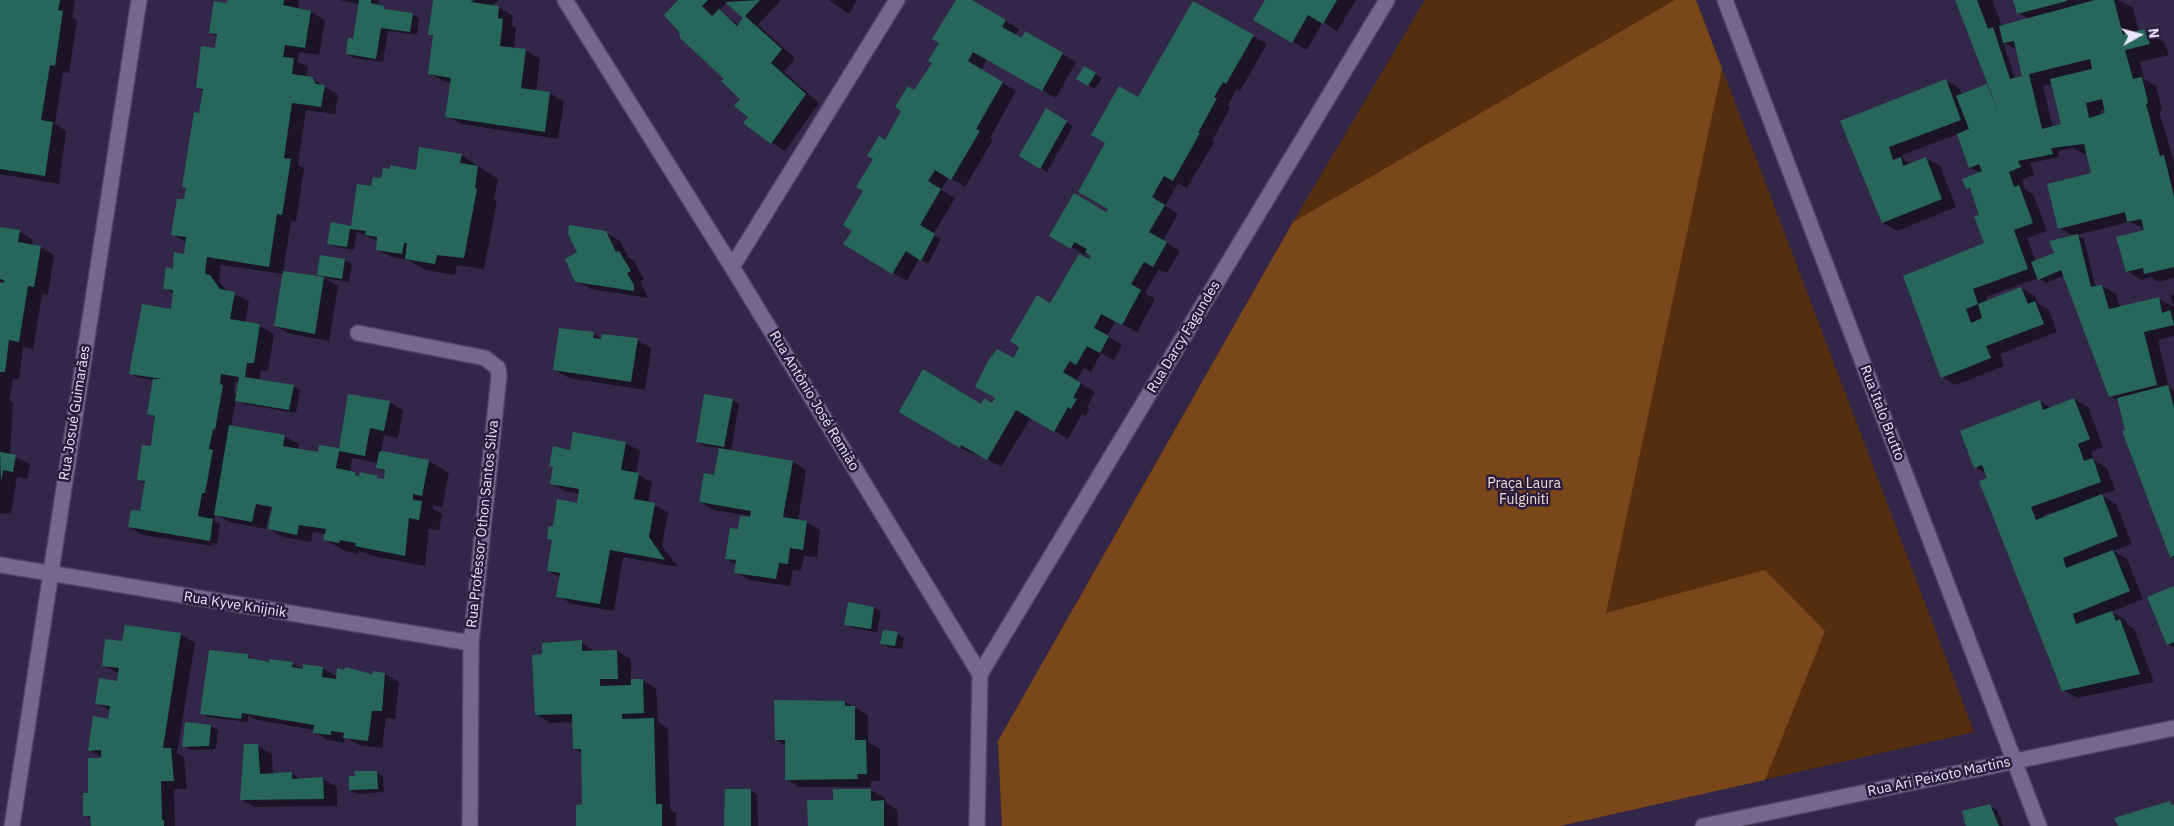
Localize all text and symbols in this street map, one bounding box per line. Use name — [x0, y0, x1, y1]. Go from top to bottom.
north arrow — [2114, 10, 2164, 60]
text: N — [2144, 27, 2163, 39]
street label: Rua Darcy Fagundes — [1144, 278, 1224, 396]
street label: Rua Antônio José Remião — [766, 328, 862, 474]
street label: Rua Josué Guimarães — [56, 344, 94, 482]
street label: Rua Italo Brutto — [1856, 363, 1908, 463]
street label: Rua Professor Othon Santos Silva — [464, 419, 502, 629]
park label: Praça Laura Fulginiti — [1487, 476, 1561, 508]
street label: Rua Kyve Knijnik — [182, 589, 288, 621]
street label: Rua Ari Peixoto Martins — [1866, 754, 2012, 800]

